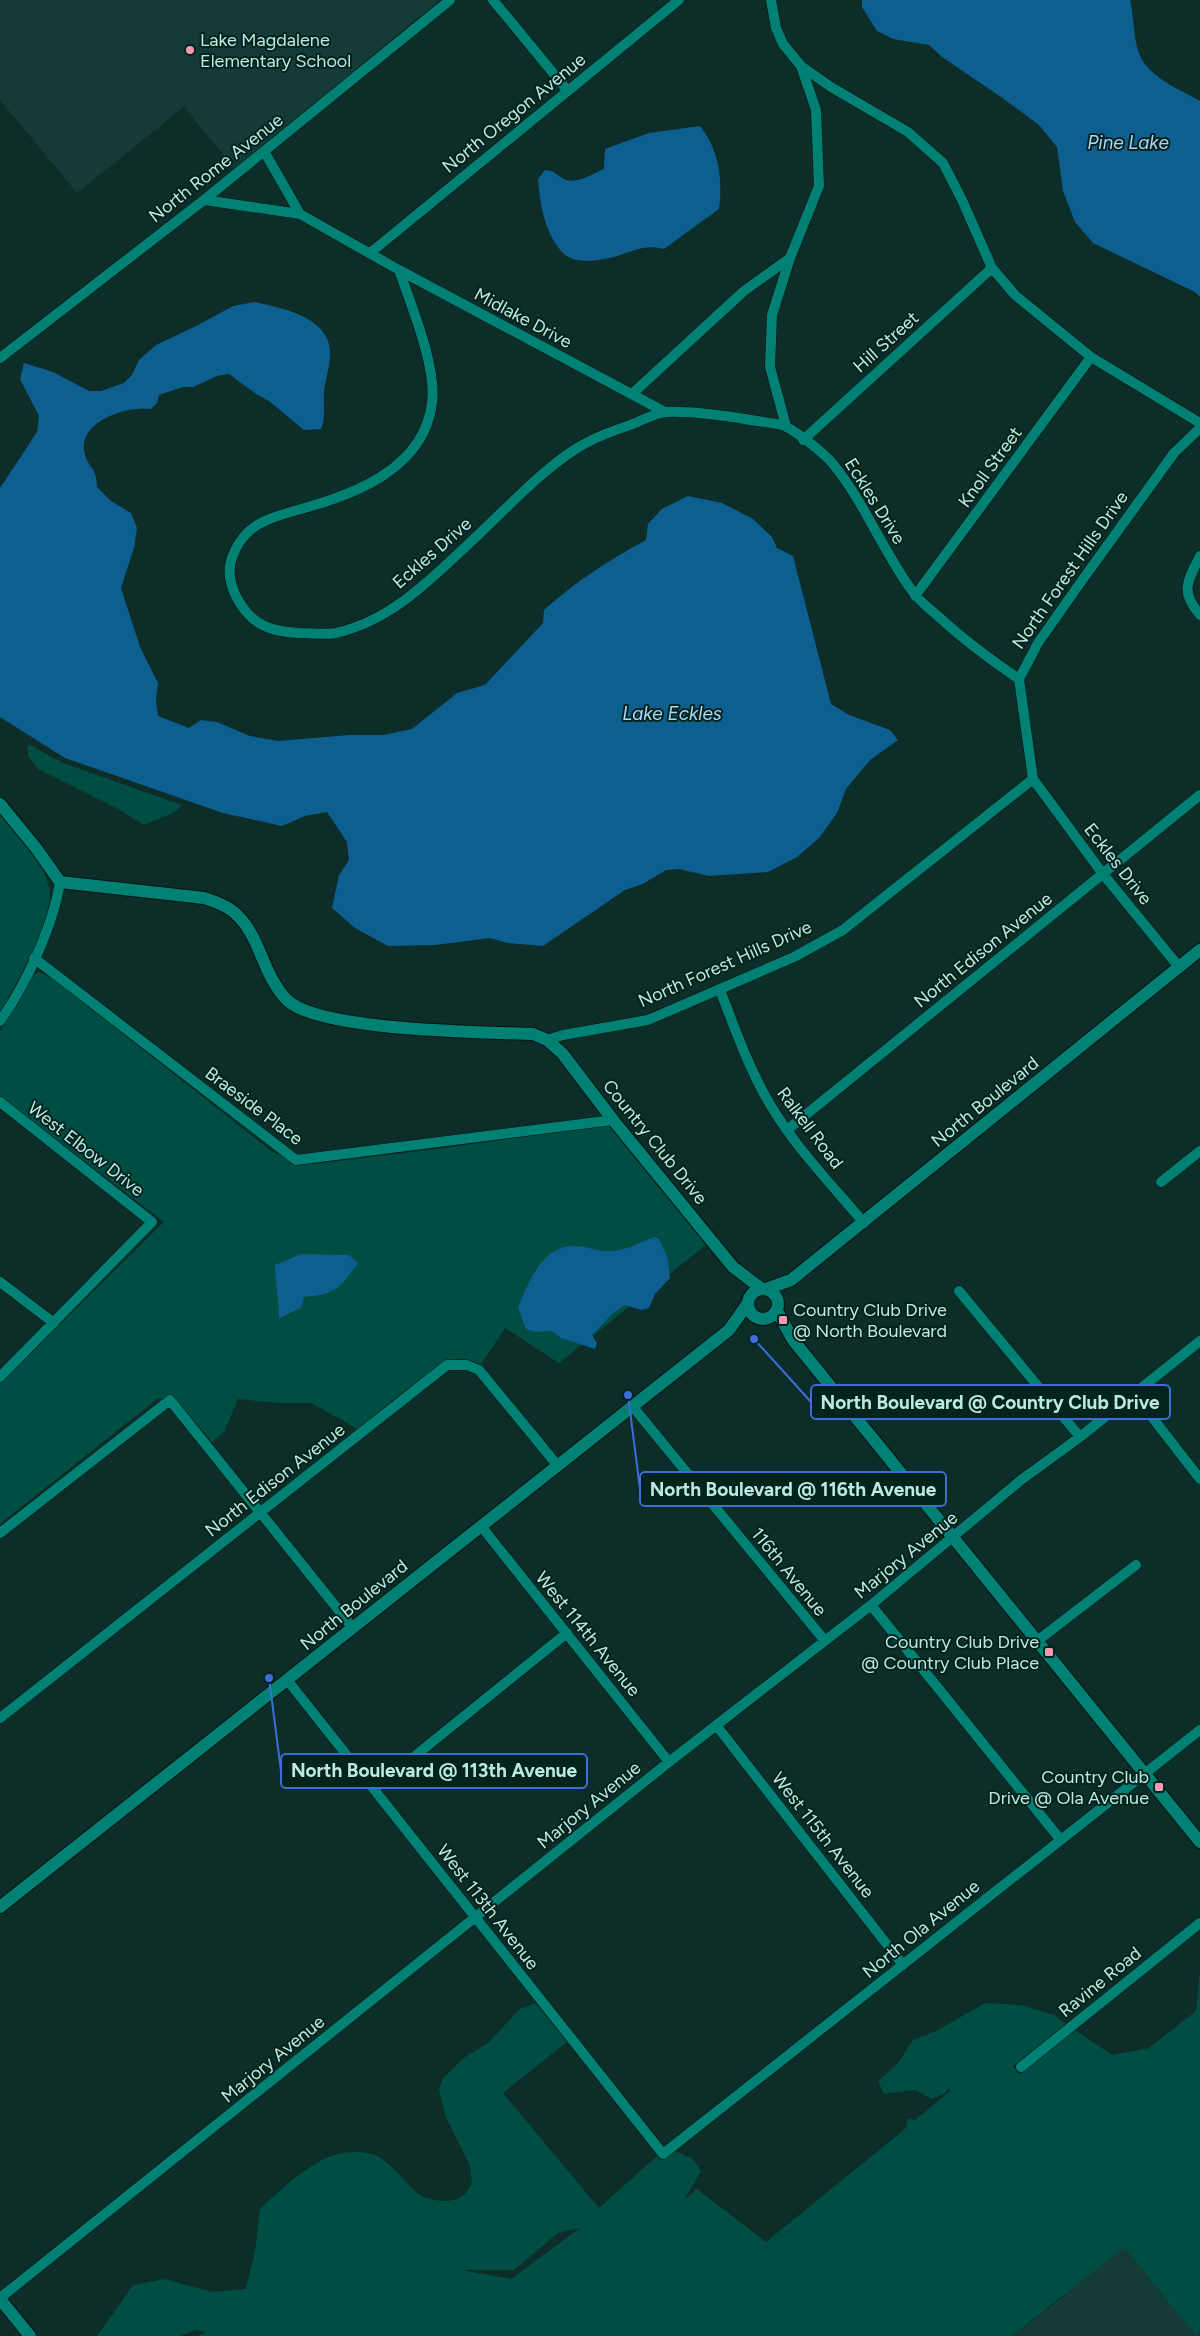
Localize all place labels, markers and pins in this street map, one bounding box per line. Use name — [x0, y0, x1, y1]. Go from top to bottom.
place label: Lake Magdalene Elementary School — [200, 29, 351, 72]
marker: Lake Magdalene Elementary School — [184, 44, 196, 56]
place label: Country Club Drive @ North Boulevard — [793, 1299, 947, 1342]
marker: Country Club Drive @ North Boulevard — [777, 1314, 789, 1326]
callout: North Boulevard @ Country Club Drive — [811, 1385, 1170, 1419]
callout: North Boulevard @ 116th Avenue — [640, 1472, 946, 1506]
place label: Country Club Drive @ Country Club Place — [861, 1631, 1039, 1674]
marker: Country Club Drive @ Country Club Place — [1043, 1646, 1055, 1658]
callout: North Boulevard @ 113th Avenue — [281, 1754, 587, 1788]
place label: Country Club Drive @ Ola Avenue — [988, 1766, 1149, 1809]
marker: Country Club Drive @ Ola Avenue — [1153, 1781, 1165, 1793]

